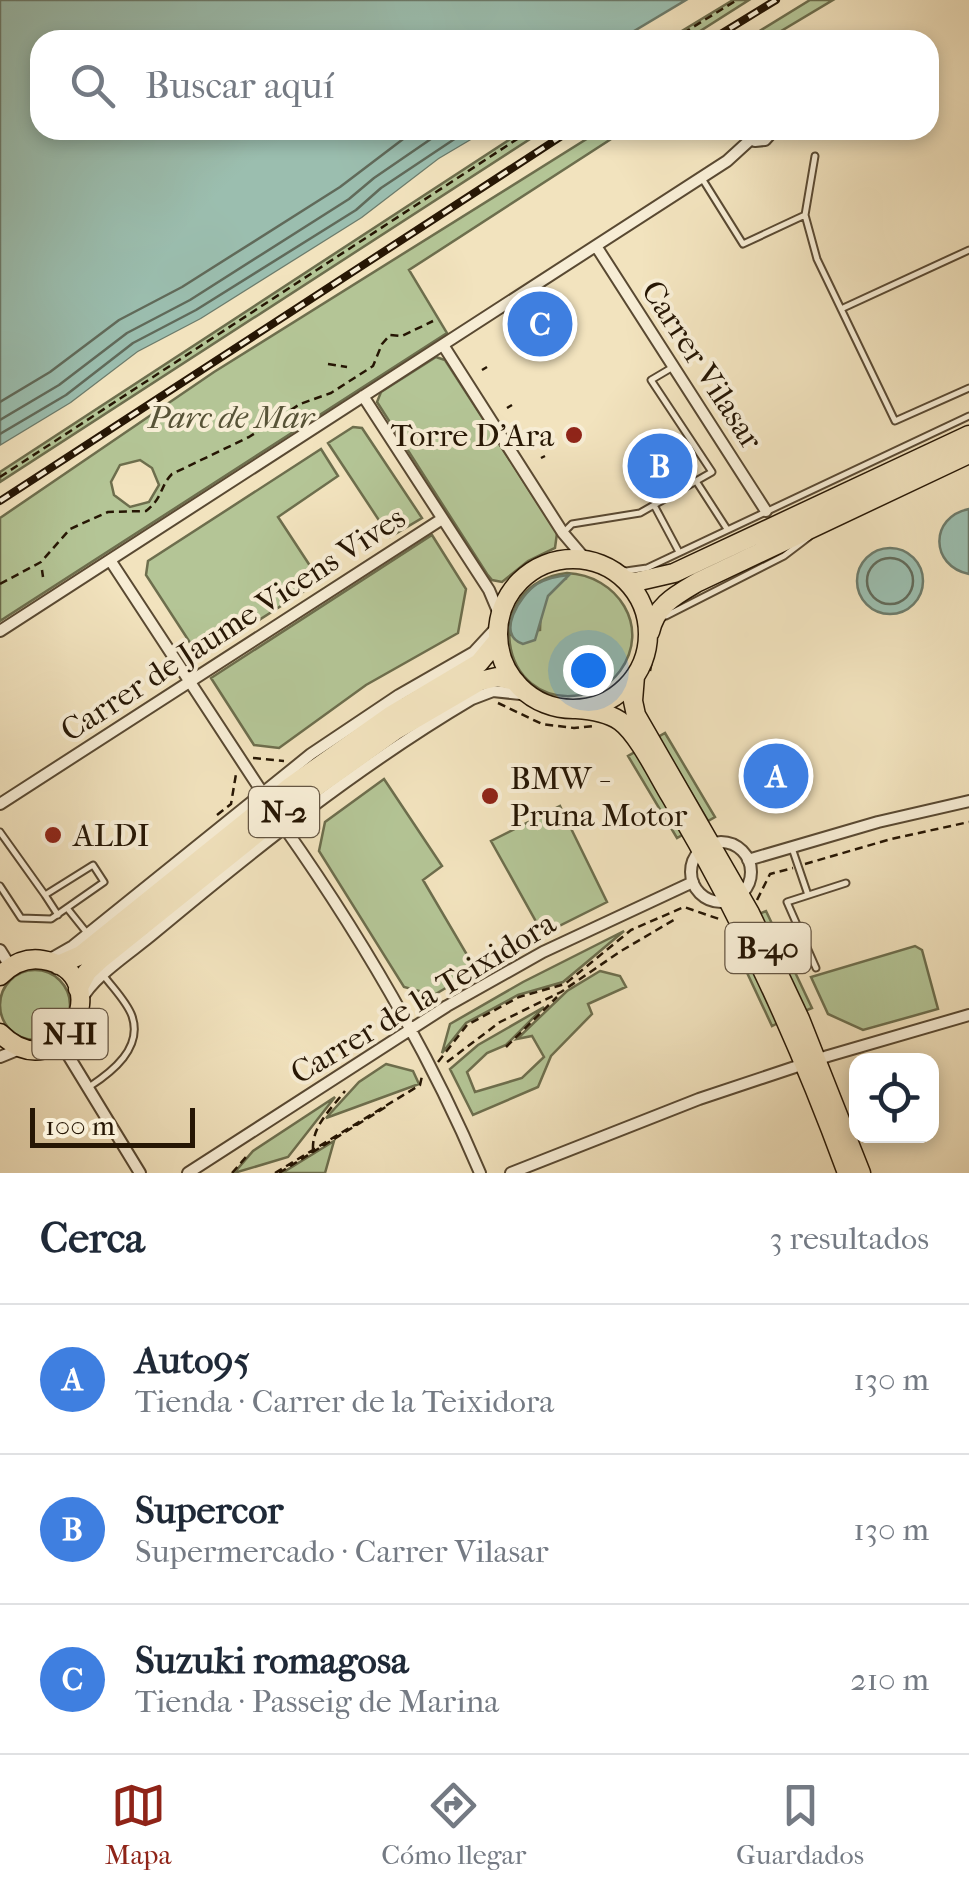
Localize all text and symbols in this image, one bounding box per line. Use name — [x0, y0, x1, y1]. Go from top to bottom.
search box — [30, 30, 939, 140]
icon: search — [65, 58, 120, 113]
text: Buscar aquí — [145, 63, 334, 108]
street label: Carrer Vilasar — [634, 274, 770, 457]
pin: C — [508, 286, 572, 362]
park label: Parc de Mar — [146, 399, 316, 436]
place label: Torre D'Ara — [391, 417, 555, 454]
marker: Torre D'Ara — [563, 424, 585, 446]
pin: B — [628, 428, 692, 504]
street label: Carrer de Jaume Vicens Vives — [54, 499, 412, 749]
your location — [563, 645, 614, 696]
pin: A — [744, 738, 808, 814]
place label: BMW - Pruna Motor — [510, 760, 688, 834]
marker: BMW - Pruna Motor — [479, 785, 501, 807]
road number: N-2 — [249, 787, 319, 837]
place label: ALDI — [71, 817, 150, 854]
marker: ALDI — [42, 824, 64, 846]
street label: Carrer de la Teixidora — [284, 904, 563, 1092]
road number: B-40 — [726, 923, 810, 973]
road number: N-II — [32, 1009, 108, 1059]
map controls — [849, 1053, 939, 1143]
button: locate — [849, 1053, 939, 1143]
scale bar — [30, 1103, 195, 1148]
text: 100 m — [45, 1109, 115, 1142]
text: Cerca — [40, 1214, 145, 1263]
text: 3 resultados — [770, 1220, 929, 1257]
text: Auto95 — [135, 1338, 250, 1383]
text: A — [62, 1361, 83, 1398]
text: 130 m — [853, 1361, 929, 1398]
text: Tienda · Carrer de la Teixidora — [135, 1383, 554, 1420]
text: Supercor — [135, 1488, 283, 1533]
text: B — [62, 1511, 83, 1548]
text: 130 m — [853, 1511, 929, 1548]
text: Supermercado · Carrer Vilasar — [135, 1533, 549, 1570]
text: Suzuki romagosa — [135, 1638, 409, 1683]
text: C — [62, 1661, 83, 1698]
text: 210 m — [850, 1661, 929, 1698]
text: Tienda · Passeig de Marina — [135, 1683, 499, 1720]
tab: Mapa — [105, 1778, 172, 1871]
tab: Cómo llegar — [381, 1778, 526, 1871]
tab: Guardados — [736, 1778, 864, 1871]

